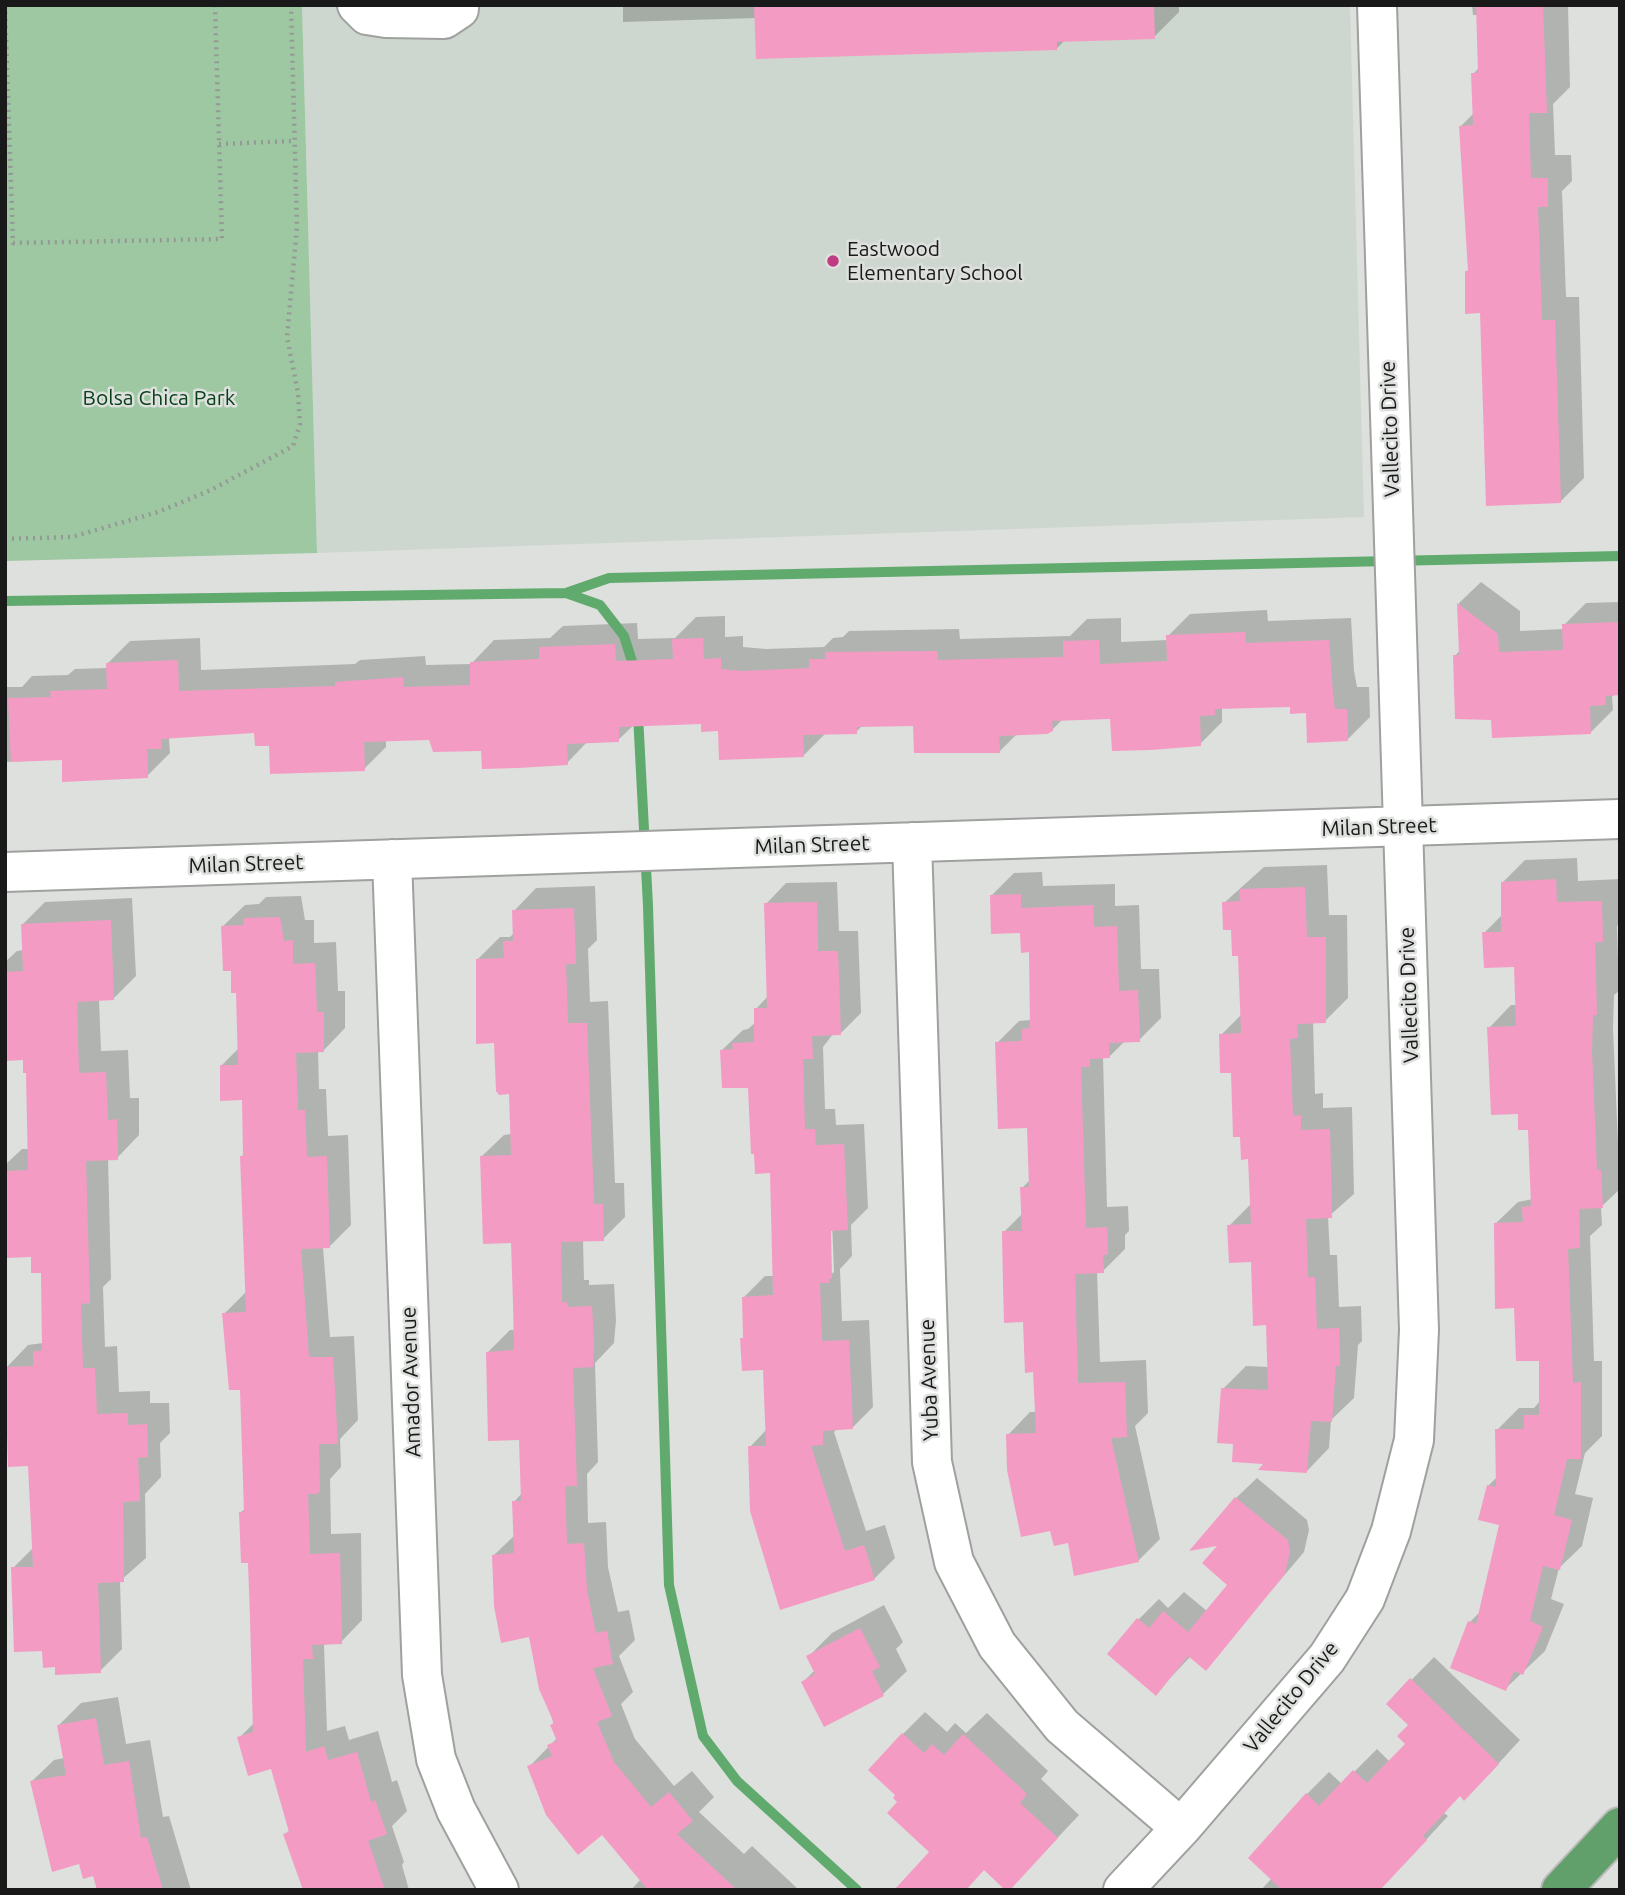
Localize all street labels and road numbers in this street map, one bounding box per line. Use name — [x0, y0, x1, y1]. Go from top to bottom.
street label: Vallecito Drive — [1375, 361, 1405, 497]
street label: Milan Street — [1321, 812, 1437, 842]
street label: Milan Street — [754, 830, 870, 860]
street label: Milan Street — [188, 849, 304, 879]
street label: Vallecito Drive — [1394, 927, 1424, 1063]
street label: Amador Avenue — [396, 1306, 426, 1458]
street label: Yuba Avenue — [914, 1318, 944, 1442]
street label: Vallecito Drive — [1238, 1636, 1344, 1758]

